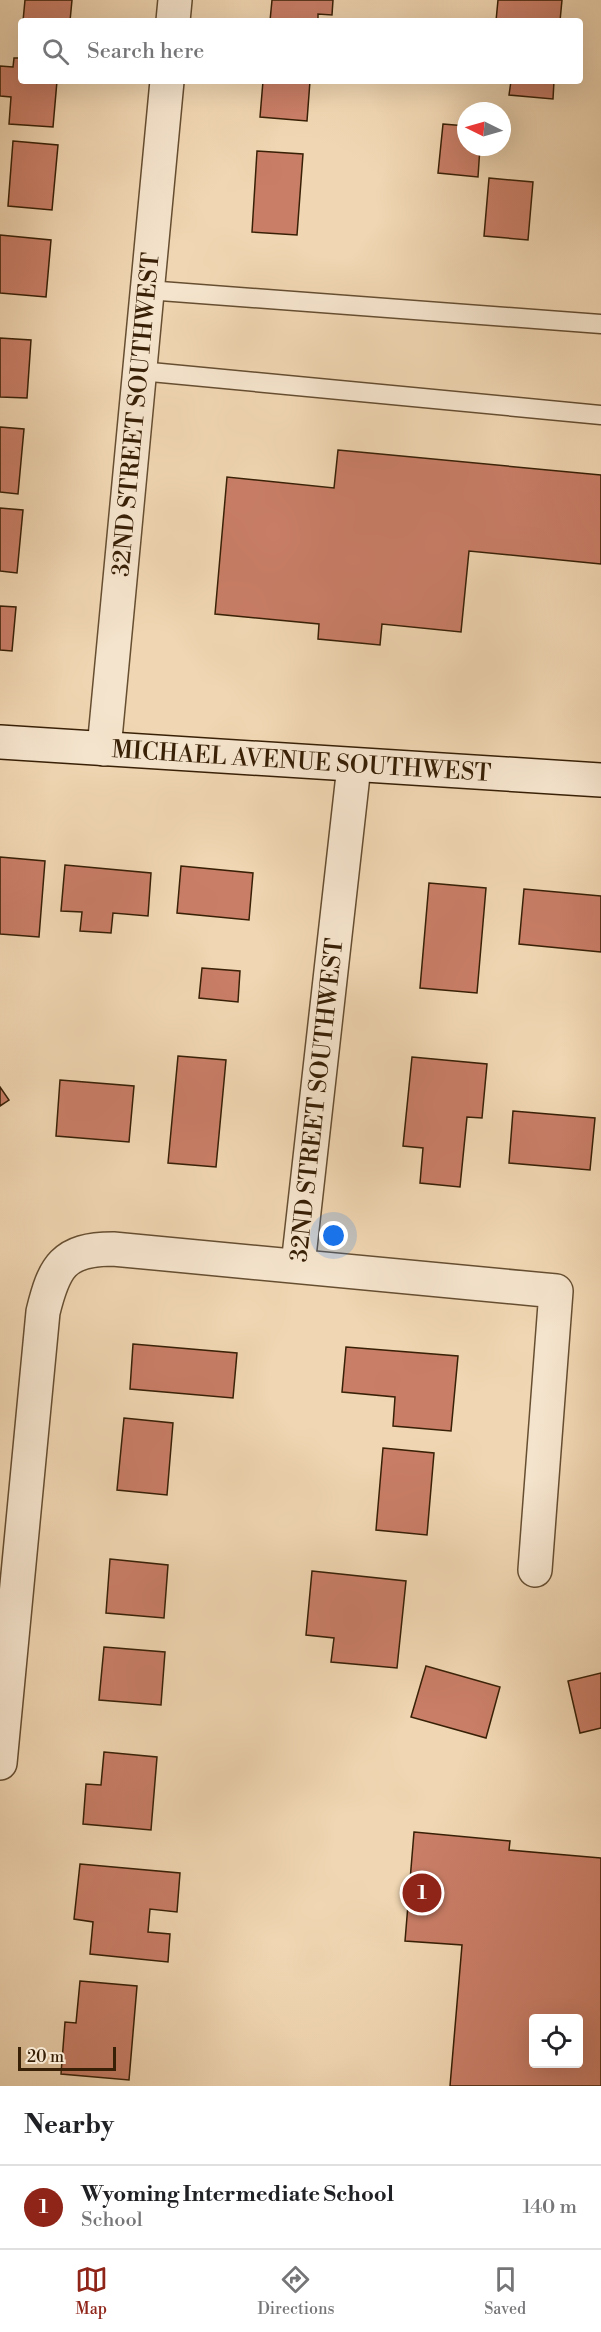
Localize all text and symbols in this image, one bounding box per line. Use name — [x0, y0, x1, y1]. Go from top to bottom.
search box — [18, 18, 583, 84]
icon: search — [39, 35, 72, 68]
text: Search here — [87, 38, 204, 65]
north arrow — [457, 102, 511, 156]
street label: 32ND STREET SOUTHWEST — [106, 251, 167, 578]
street label: MICHAEL AVENUE SOUTHWEST — [111, 735, 492, 789]
street label: 32ND STREET SOUTHWEST — [284, 937, 351, 1264]
your location — [319, 1221, 348, 1250]
pin: 1 — [402, 1870, 442, 1916]
map controls — [529, 2014, 583, 2068]
button: locate — [529, 2014, 583, 2068]
scale bar — [18, 2044, 116, 2072]
text: 20 m — [27, 2047, 64, 2067]
text: Nearby — [24, 2109, 114, 2141]
text: Wyoming Intermediate School — [81, 2181, 394, 2208]
text: 1 — [39, 2195, 48, 2220]
text: 140 m — [522, 2195, 577, 2220]
text: School — [81, 2208, 143, 2233]
tab: Map — [75, 2263, 108, 2319]
tab: Directions — [257, 2263, 335, 2319]
tab: Saved — [484, 2263, 526, 2319]

